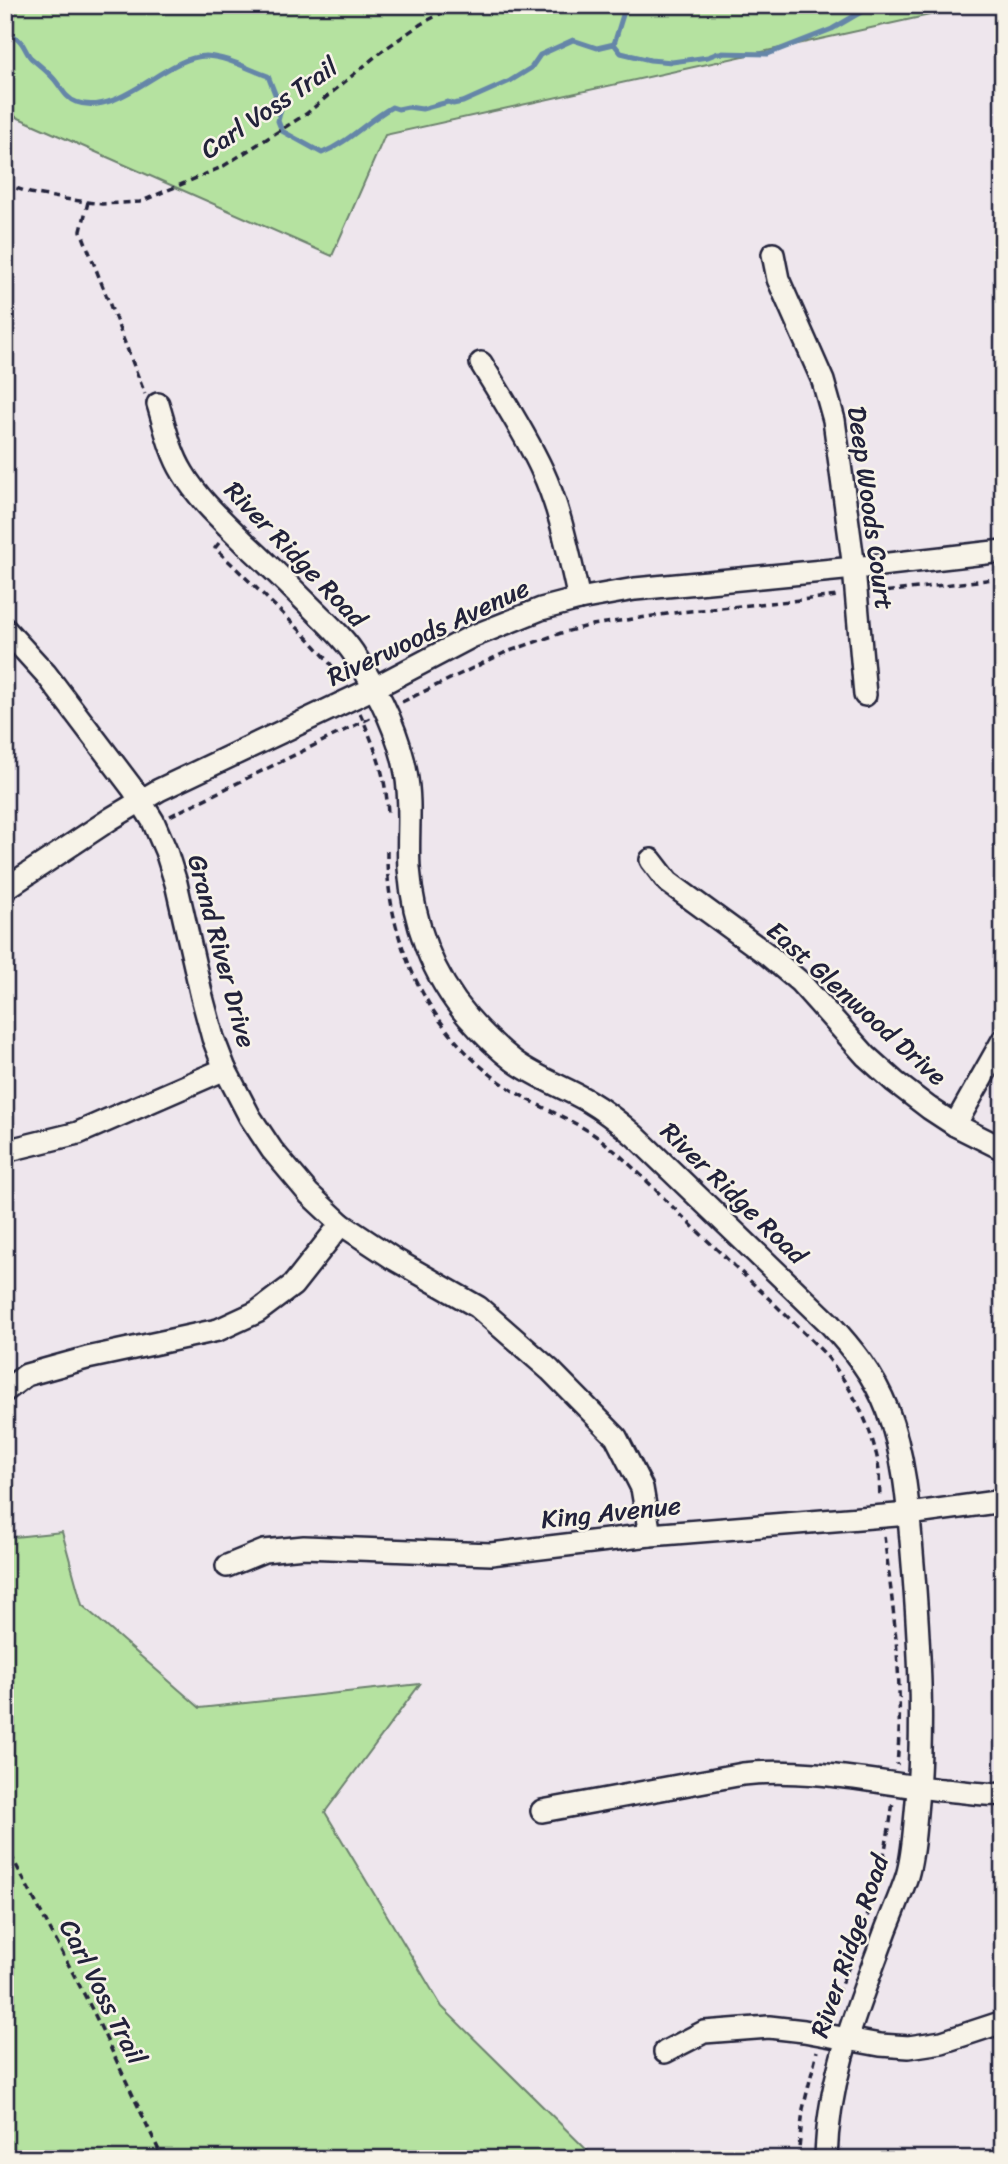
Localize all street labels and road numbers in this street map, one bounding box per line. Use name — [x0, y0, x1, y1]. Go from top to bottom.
street label: Carl Voss Trail — [190, 44, 348, 171]
street label: Deep Woods Court — [834, 403, 908, 613]
street label: River Ridge Road — [213, 469, 381, 640]
street label: Riverwoods Avenue — [319, 565, 537, 699]
street label: Grand River Drive — [174, 849, 270, 1053]
street label: East Glenwood Drive — [756, 909, 959, 1098]
street label: River Ridge Road — [649, 1110, 820, 1278]
street label: King Avenue — [539, 1482, 683, 1542]
street label: River Ridge Road — [796, 1846, 903, 2044]
street label: Carl Voss Trail — [46, 1911, 160, 2074]

